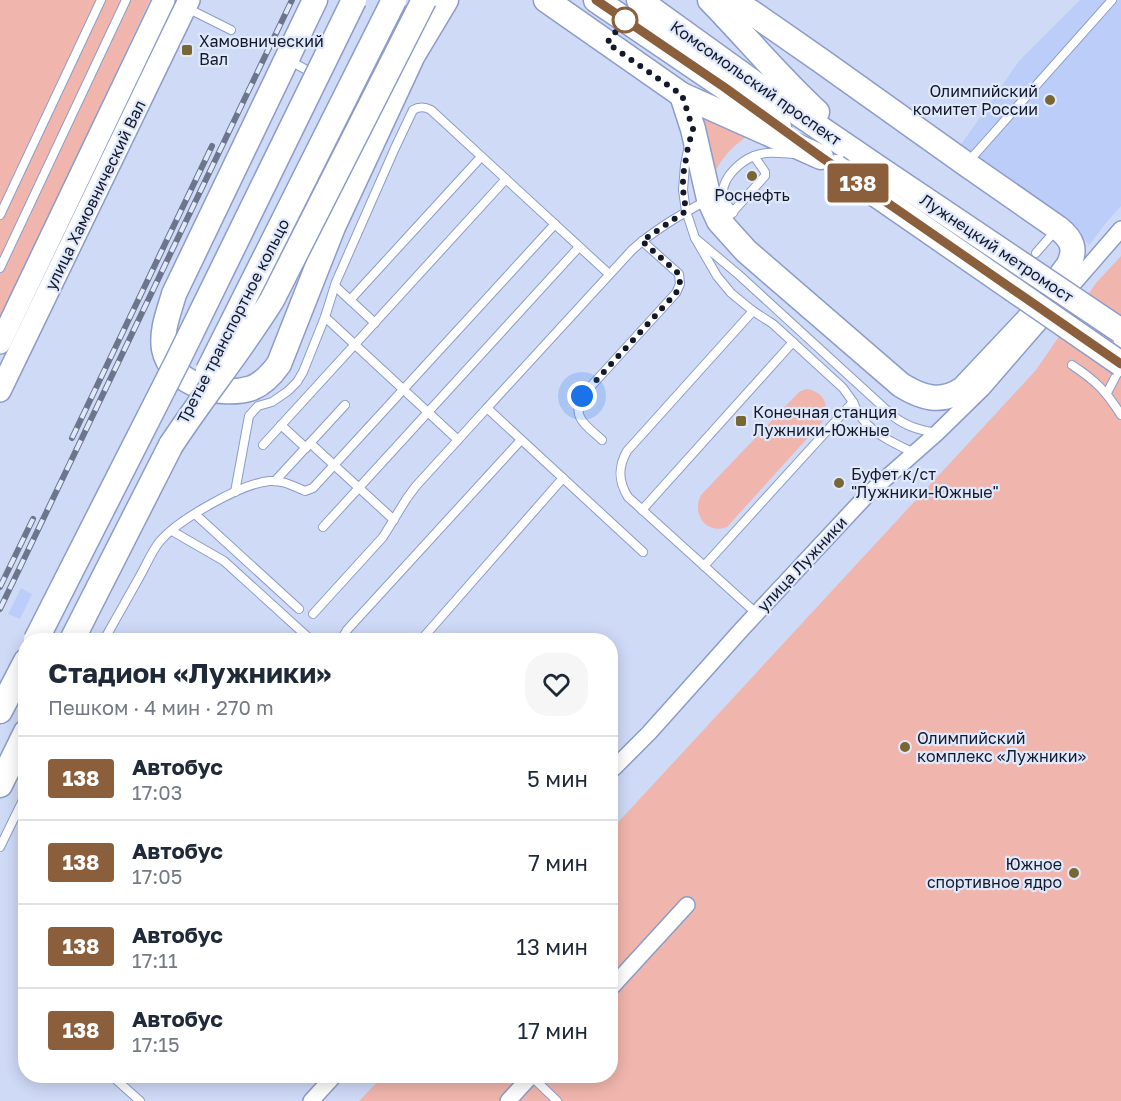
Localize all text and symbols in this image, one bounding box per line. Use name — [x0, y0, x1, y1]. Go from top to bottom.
unlabelled marker — [612, 7, 638, 33]
street label: Комсомольский проспект — [667, 16, 846, 150]
place label: Хамовнический Вал — [199, 31, 324, 69]
marker: Хамовнический Вал — [180, 43, 194, 57]
place label: Олимпийский комитет России — [913, 81, 1038, 119]
marker: Олимпийский комитет России — [1043, 93, 1057, 107]
street label: улица Хамовнический Вал — [40, 97, 150, 293]
line badge: 138 — [824, 164, 892, 202]
marker: Роснефть — [745, 169, 759, 183]
text: 138 — [839, 170, 877, 196]
place label: Роснефть — [714, 185, 790, 205]
street label: Лужнецкий метромост — [917, 189, 1078, 307]
street label: Третье транспортное кольцо — [172, 215, 294, 427]
your location — [567, 381, 597, 411]
place label: Конечная станция Лужники-Южные — [753, 402, 897, 440]
marker: Конечная станция Лужники-Южные — [734, 414, 748, 428]
place label: Буфет к/ст "Лужники-Южные" — [851, 464, 999, 502]
marker: Буфет к/ст "Лужники-Южные" — [832, 476, 846, 490]
street label: улица Лужники — [753, 512, 851, 616]
button: heart — [525, 653, 588, 716]
text: Стадион «Лужники» — [48, 656, 331, 689]
text: Пешком · 4 мин · 270 m — [48, 695, 274, 719]
place label: Олимпийский комплекс «Лужники» — [917, 728, 1086, 766]
marker: Олимпийский комплекс «Лужники» — [898, 740, 912, 754]
text: Автобус — [132, 753, 223, 780]
text: 138 — [62, 765, 100, 791]
text: 5 мин — [527, 765, 588, 792]
text: 17:03 — [132, 780, 182, 804]
text: Автобус — [132, 837, 223, 864]
text: 138 — [62, 849, 100, 875]
text: 7 мин — [528, 849, 588, 876]
place label: Южное спортивное ядро — [927, 854, 1062, 892]
text: 17:05 — [132, 864, 182, 888]
marker: Южное спортивное ядро — [1067, 866, 1081, 880]
text: Автобус — [132, 921, 223, 948]
text: 138 — [62, 933, 100, 959]
text: 13 мин — [516, 933, 588, 960]
text: 17:11 — [132, 948, 178, 972]
text: Автобус — [132, 1005, 223, 1032]
text: 138 — [62, 1017, 100, 1043]
text: 17 мин — [517, 1017, 588, 1044]
text: 17:15 — [132, 1032, 180, 1056]

